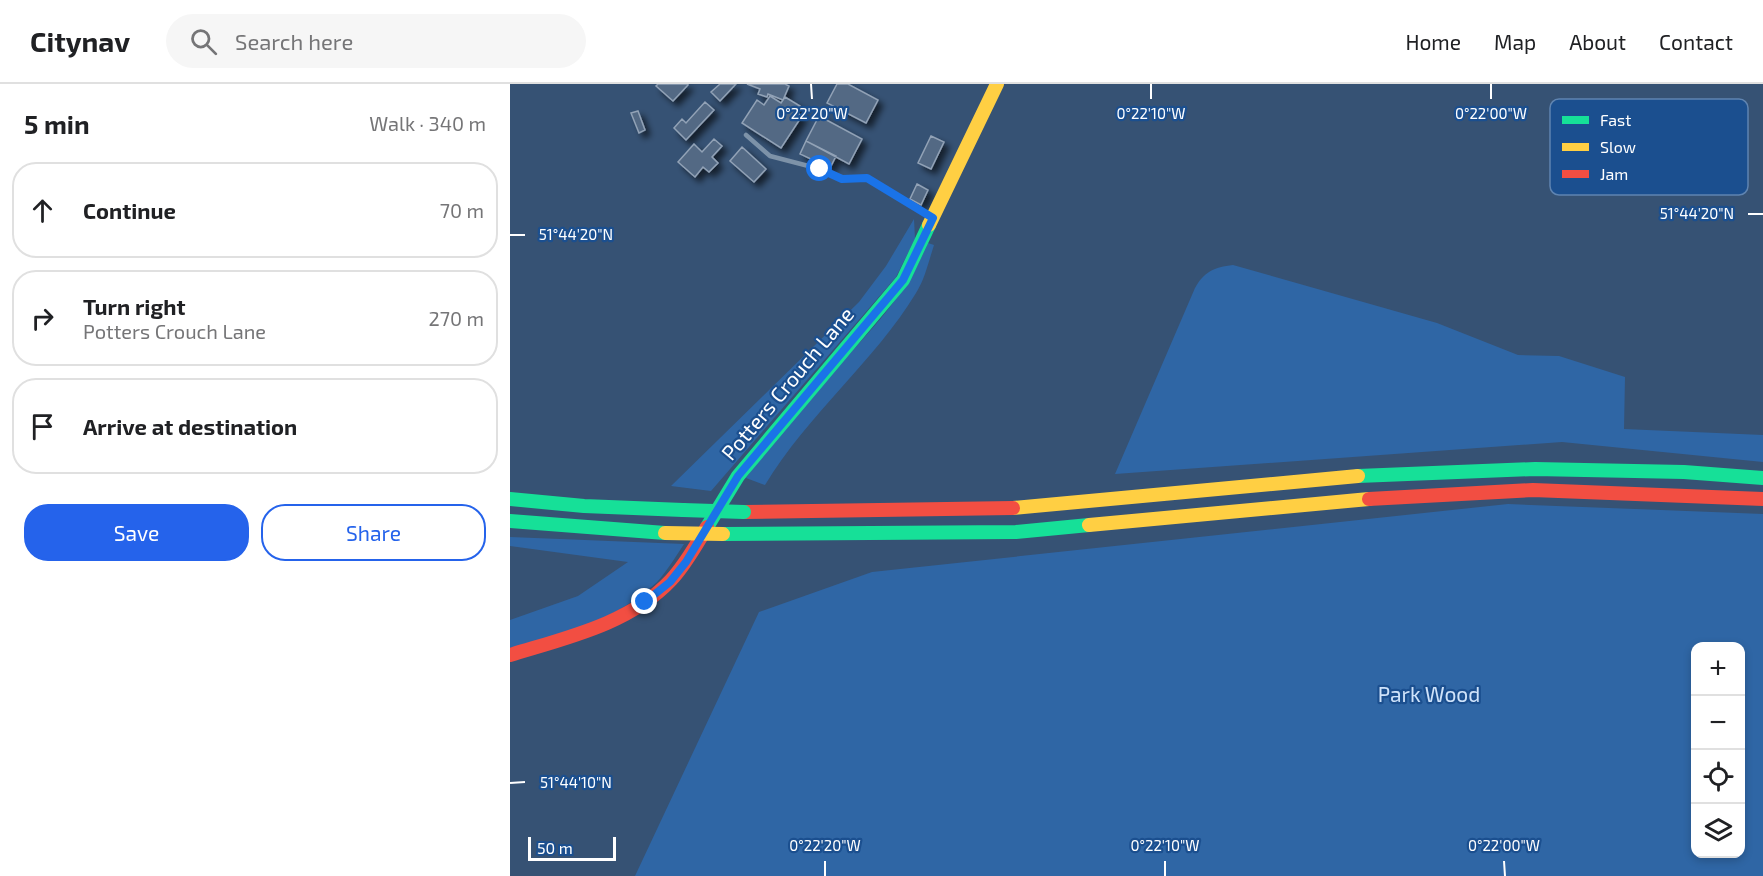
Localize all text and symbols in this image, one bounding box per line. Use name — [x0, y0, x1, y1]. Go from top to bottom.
search box — [166, 14, 586, 68]
text: Citynav — [30, 24, 130, 58]
icon: search — [187, 25, 220, 58]
text: Search here — [235, 28, 353, 54]
text: Home — [1405, 29, 1461, 54]
text: Map — [1494, 29, 1536, 54]
text: About — [1569, 29, 1626, 54]
text: Contact — [1659, 29, 1733, 54]
legend — [1550, 99, 1748, 195]
text: 0°22'20"W — [776, 104, 848, 122]
text: 0°22'10"W — [1116, 104, 1186, 122]
text: 0°22'00"W — [1455, 104, 1527, 122]
text: 5 min — [24, 108, 90, 139]
text: Fast — [1600, 110, 1631, 129]
text: Walk · 340 m — [369, 111, 486, 135]
text: Slow — [1600, 137, 1636, 156]
route start — [806, 155, 832, 181]
text: Jam — [1600, 164, 1628, 183]
icon: ahead — [26, 194, 59, 227]
text: Continue — [83, 197, 176, 223]
text: 70 m — [440, 198, 484, 222]
text: 51°44'20"N — [1660, 204, 1734, 222]
text: 51°44'20"N — [539, 225, 613, 243]
text: Turn right — [83, 293, 185, 319]
street label: Potters Crouch Lane — [716, 301, 858, 465]
icon: right — [26, 302, 59, 335]
text: 270 m — [428, 306, 484, 330]
text: Potters Crouch Lane — [83, 319, 266, 343]
icon: arrive — [26, 410, 59, 443]
text: Arrive at destination — [83, 413, 297, 439]
button: Save — [24, 504, 249, 561]
button: Share — [261, 504, 486, 561]
route end — [631, 588, 657, 614]
map controls — [1691, 642, 1745, 858]
button: + — [1691, 642, 1745, 696]
park label: Park Wood — [1378, 681, 1480, 706]
button: − — [1691, 696, 1745, 750]
button: locate — [1691, 750, 1745, 804]
text: 51°44'10"N — [540, 773, 612, 791]
button: layers — [1691, 804, 1745, 858]
scale bar — [528, 834, 616, 862]
text: 0°22'20"W — [789, 836, 861, 854]
text: 0°22'10"W — [1130, 836, 1200, 854]
text: 0°22'00"W — [1468, 836, 1540, 854]
text: 50 m — [537, 838, 573, 857]

